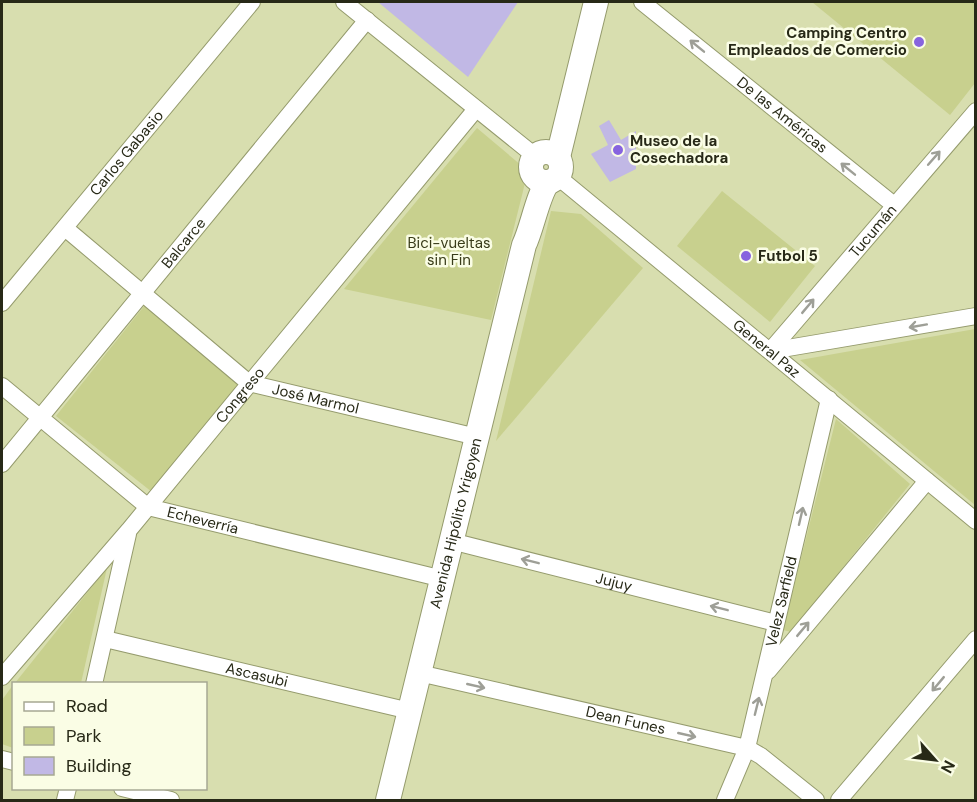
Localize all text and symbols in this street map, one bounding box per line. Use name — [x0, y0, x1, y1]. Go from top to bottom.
place label: Camping Centro Empleados de Comercio — [728, 23, 907, 60]
marker: Camping Centro Empleados de Comercio — [912, 35, 926, 49]
one-way arrow — [689, 39, 705, 52]
street label: De las Américas — [733, 72, 832, 158]
street label: Carlos Gabasio — [85, 106, 168, 200]
place label: Museo de la Cosechadora — [630, 131, 728, 168]
marker: Museo de la Cosechadora — [611, 143, 625, 157]
one-way arrow — [928, 150, 941, 166]
one-way arrow — [840, 162, 856, 175]
street label: Tucumán — [845, 200, 901, 262]
street label: Balcarce — [157, 214, 210, 272]
park label: Bici-vueltas sin Fin — [408, 233, 490, 270]
place label: Futbol 5 — [758, 246, 818, 266]
marker: Futbol 5 — [739, 249, 753, 263]
one-way arrow — [801, 298, 814, 314]
street label: General Paz — [729, 315, 804, 382]
one-way arrow — [908, 320, 928, 331]
street label: Congreso — [211, 363, 269, 427]
street label: José Marmol — [270, 379, 361, 419]
street label: Avenida Hipólito Yrigoyen — [425, 436, 486, 611]
street label: Echeverría — [165, 502, 240, 539]
one-way arrow — [796, 507, 808, 526]
one-way arrow — [521, 554, 540, 566]
street label: Velez Sarfield — [761, 554, 802, 649]
street label: Jujuy — [594, 568, 635, 596]
one-way arrow — [710, 602, 729, 614]
one-way arrow — [796, 621, 809, 637]
street label: Ascasubi — [224, 658, 290, 692]
one-way arrow — [931, 676, 944, 692]
one-way arrow — [466, 681, 486, 692]
legend — [12, 682, 207, 790]
text: Road — [66, 694, 108, 718]
one-way arrow — [752, 697, 764, 716]
street label: Dean Funes — [584, 701, 667, 739]
text: Park — [66, 724, 102, 748]
one-way arrow — [677, 729, 696, 741]
north arrow — [905, 730, 965, 790]
text: Building — [66, 754, 131, 778]
text: N — [936, 757, 960, 777]

